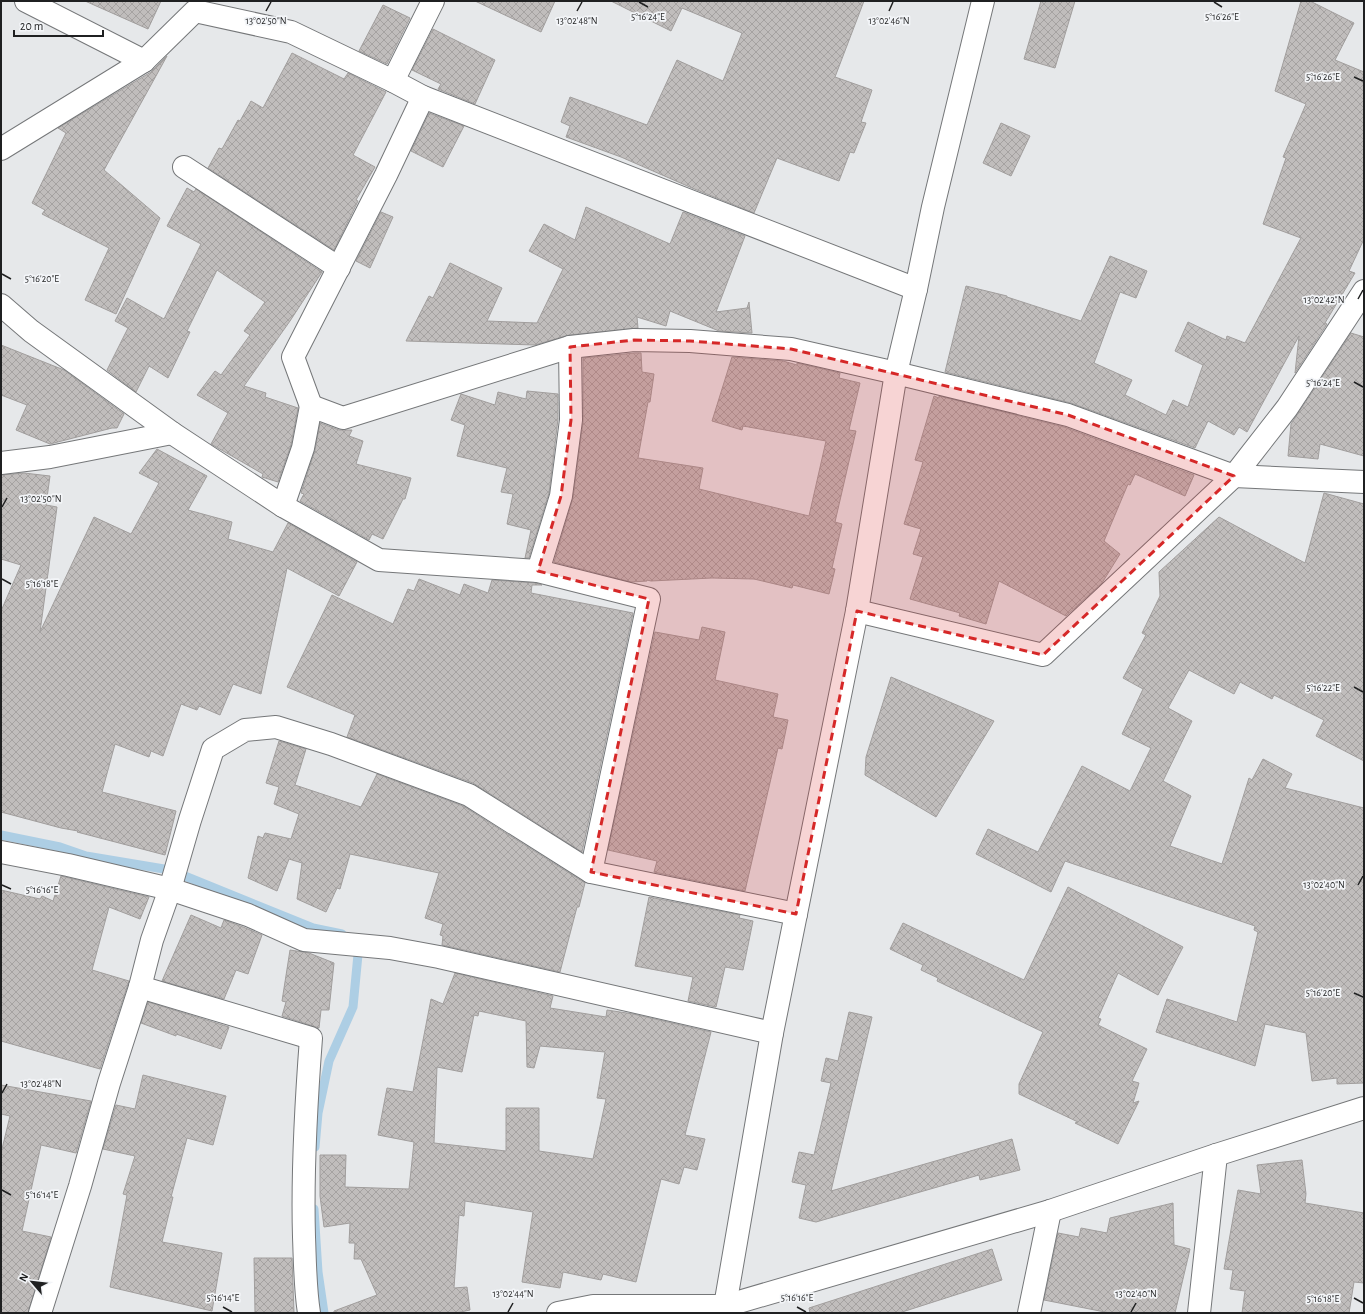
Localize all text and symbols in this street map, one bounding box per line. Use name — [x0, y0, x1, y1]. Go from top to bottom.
scale bar — [14, 12, 103, 38]
text: 5°16'24"E — [631, 12, 665, 22]
text: 5°16'26"E — [1205, 12, 1239, 22]
text: 13°02'50"N — [245, 16, 287, 26]
text: 13°02'48"N — [556, 16, 598, 26]
text: 13°02'46"N — [868, 16, 910, 26]
text: 20 m — [20, 20, 43, 32]
text: 5°16'26"E — [1306, 72, 1340, 82]
text: 5°16'20"E — [25, 274, 59, 284]
text: 13°02'42"N — [1304, 295, 1344, 305]
text: 5°16'24"E — [1306, 378, 1340, 388]
text: 13°02'50"N — [20, 494, 62, 504]
text: 5°16'18"E — [26, 579, 59, 589]
text: 5°16'22"E — [1306, 683, 1340, 693]
text: 13°02'40"N — [1303, 880, 1345, 890]
text: 5°16'16"E — [26, 885, 59, 895]
text: 5°16'20"E — [1306, 988, 1340, 998]
text: 13°02'48"N — [20, 1079, 62, 1089]
text: 5°16'14"E — [26, 1190, 59, 1200]
north arrow — [12, 1262, 52, 1302]
text: N — [17, 1272, 30, 1284]
text: 13°02'44"N — [492, 1289, 534, 1299]
text: 13°02'40"N — [1115, 1289, 1157, 1299]
text: 5°16'14"E — [207, 1293, 240, 1303]
text: 5°16'16"E — [781, 1293, 814, 1303]
text: 5°16'18"E — [1307, 1294, 1340, 1304]

